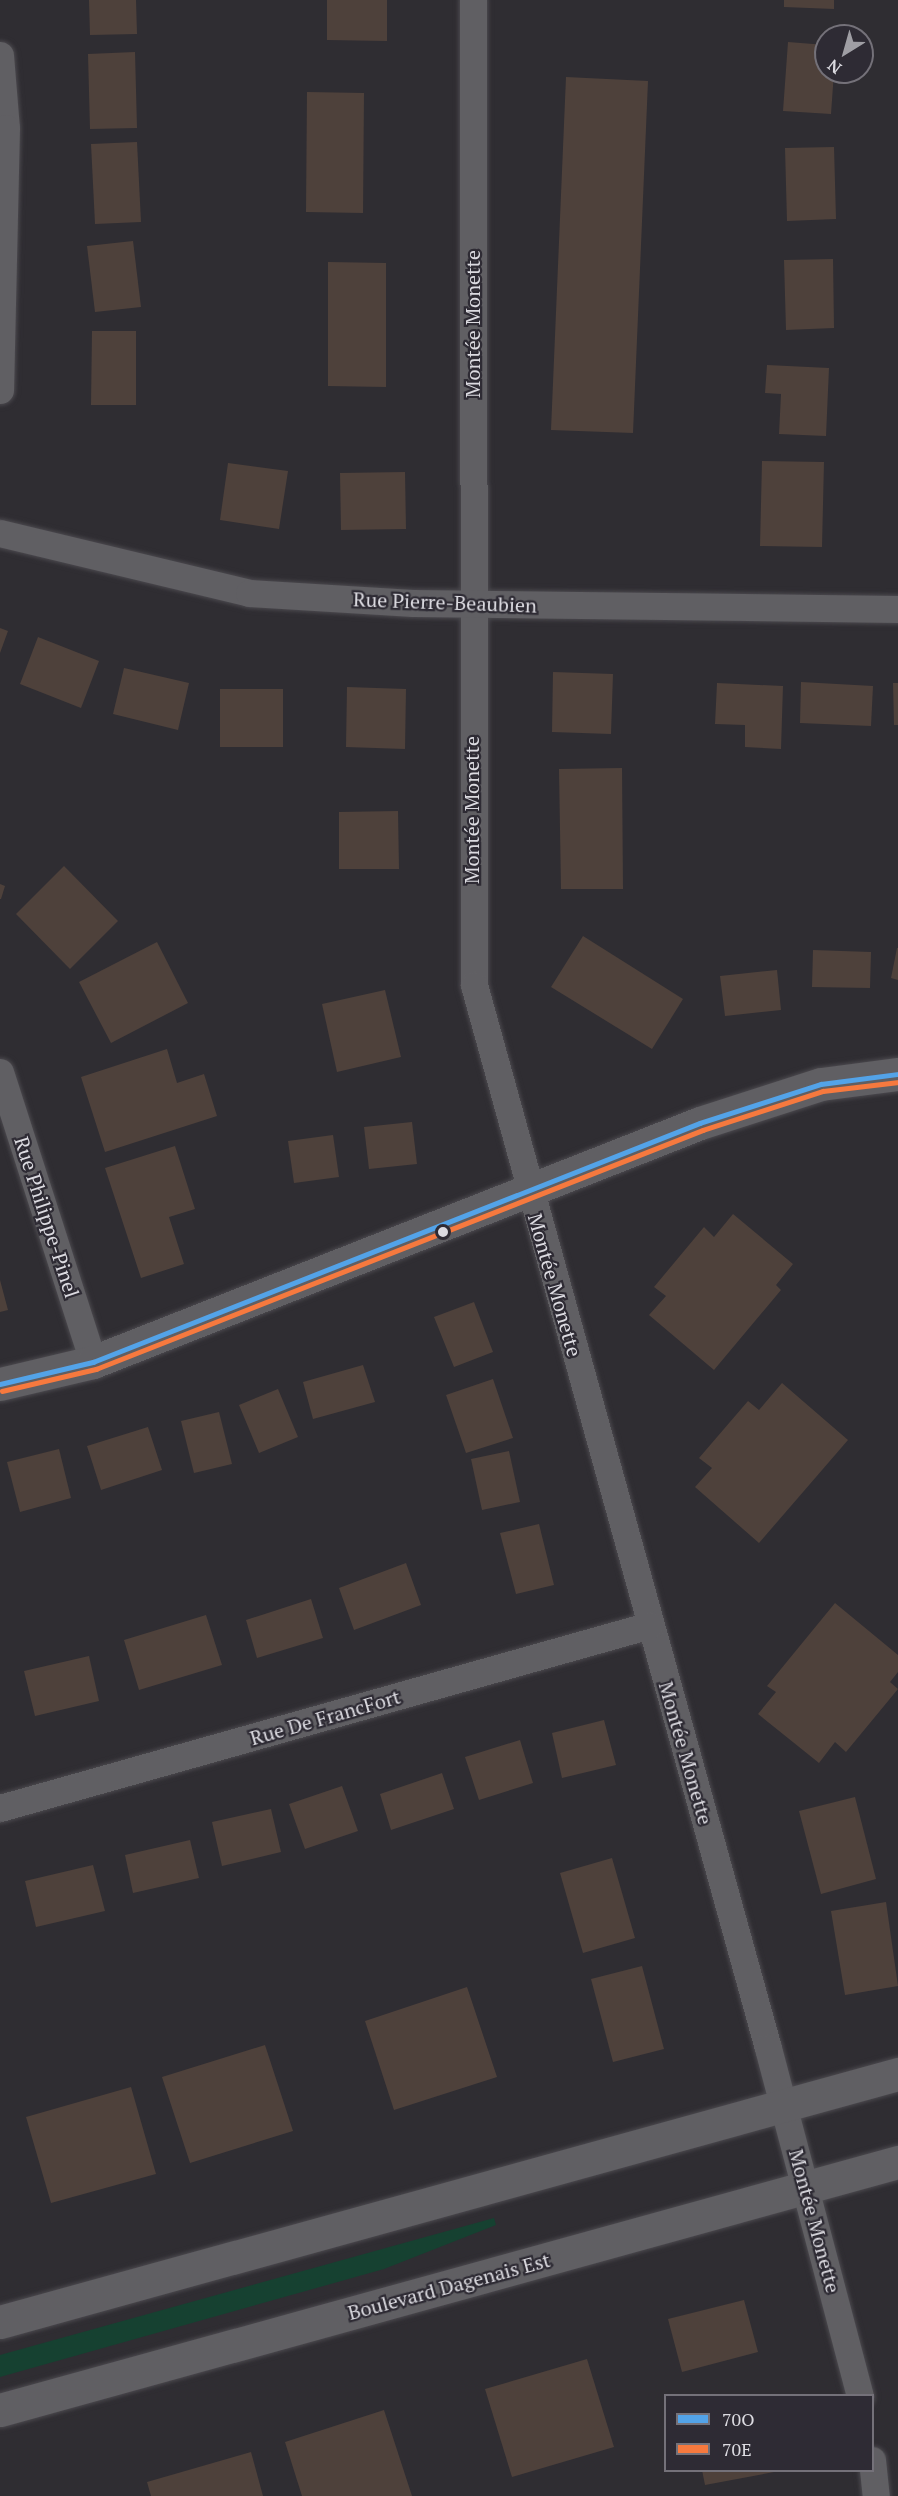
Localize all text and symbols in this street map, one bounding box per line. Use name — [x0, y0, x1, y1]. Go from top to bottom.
north arrow — [814, 24, 874, 84]
text: N — [823, 54, 846, 79]
street label: Montée Monette — [460, 250, 484, 398]
street label: Rue Pierre-Beaubien — [353, 587, 537, 617]
street label: Montée Monette — [459, 736, 483, 884]
street label: Rue Philippe-Pinel — [10, 1133, 84, 1301]
street label: Montée Monette — [523, 1211, 587, 1359]
unlabelled marker — [437, 1226, 449, 1238]
street label: Montée Monette — [654, 1679, 718, 1827]
street label: Rue De FrancFort — [247, 1684, 403, 1750]
street label: Montée Monette — [784, 2146, 846, 2296]
street label: Boulevard Dagenais Est — [345, 2247, 553, 2325]
legend — [664, 2394, 874, 2472]
text: 70O — [722, 2407, 755, 2431]
text: 70E — [722, 2437, 752, 2461]

